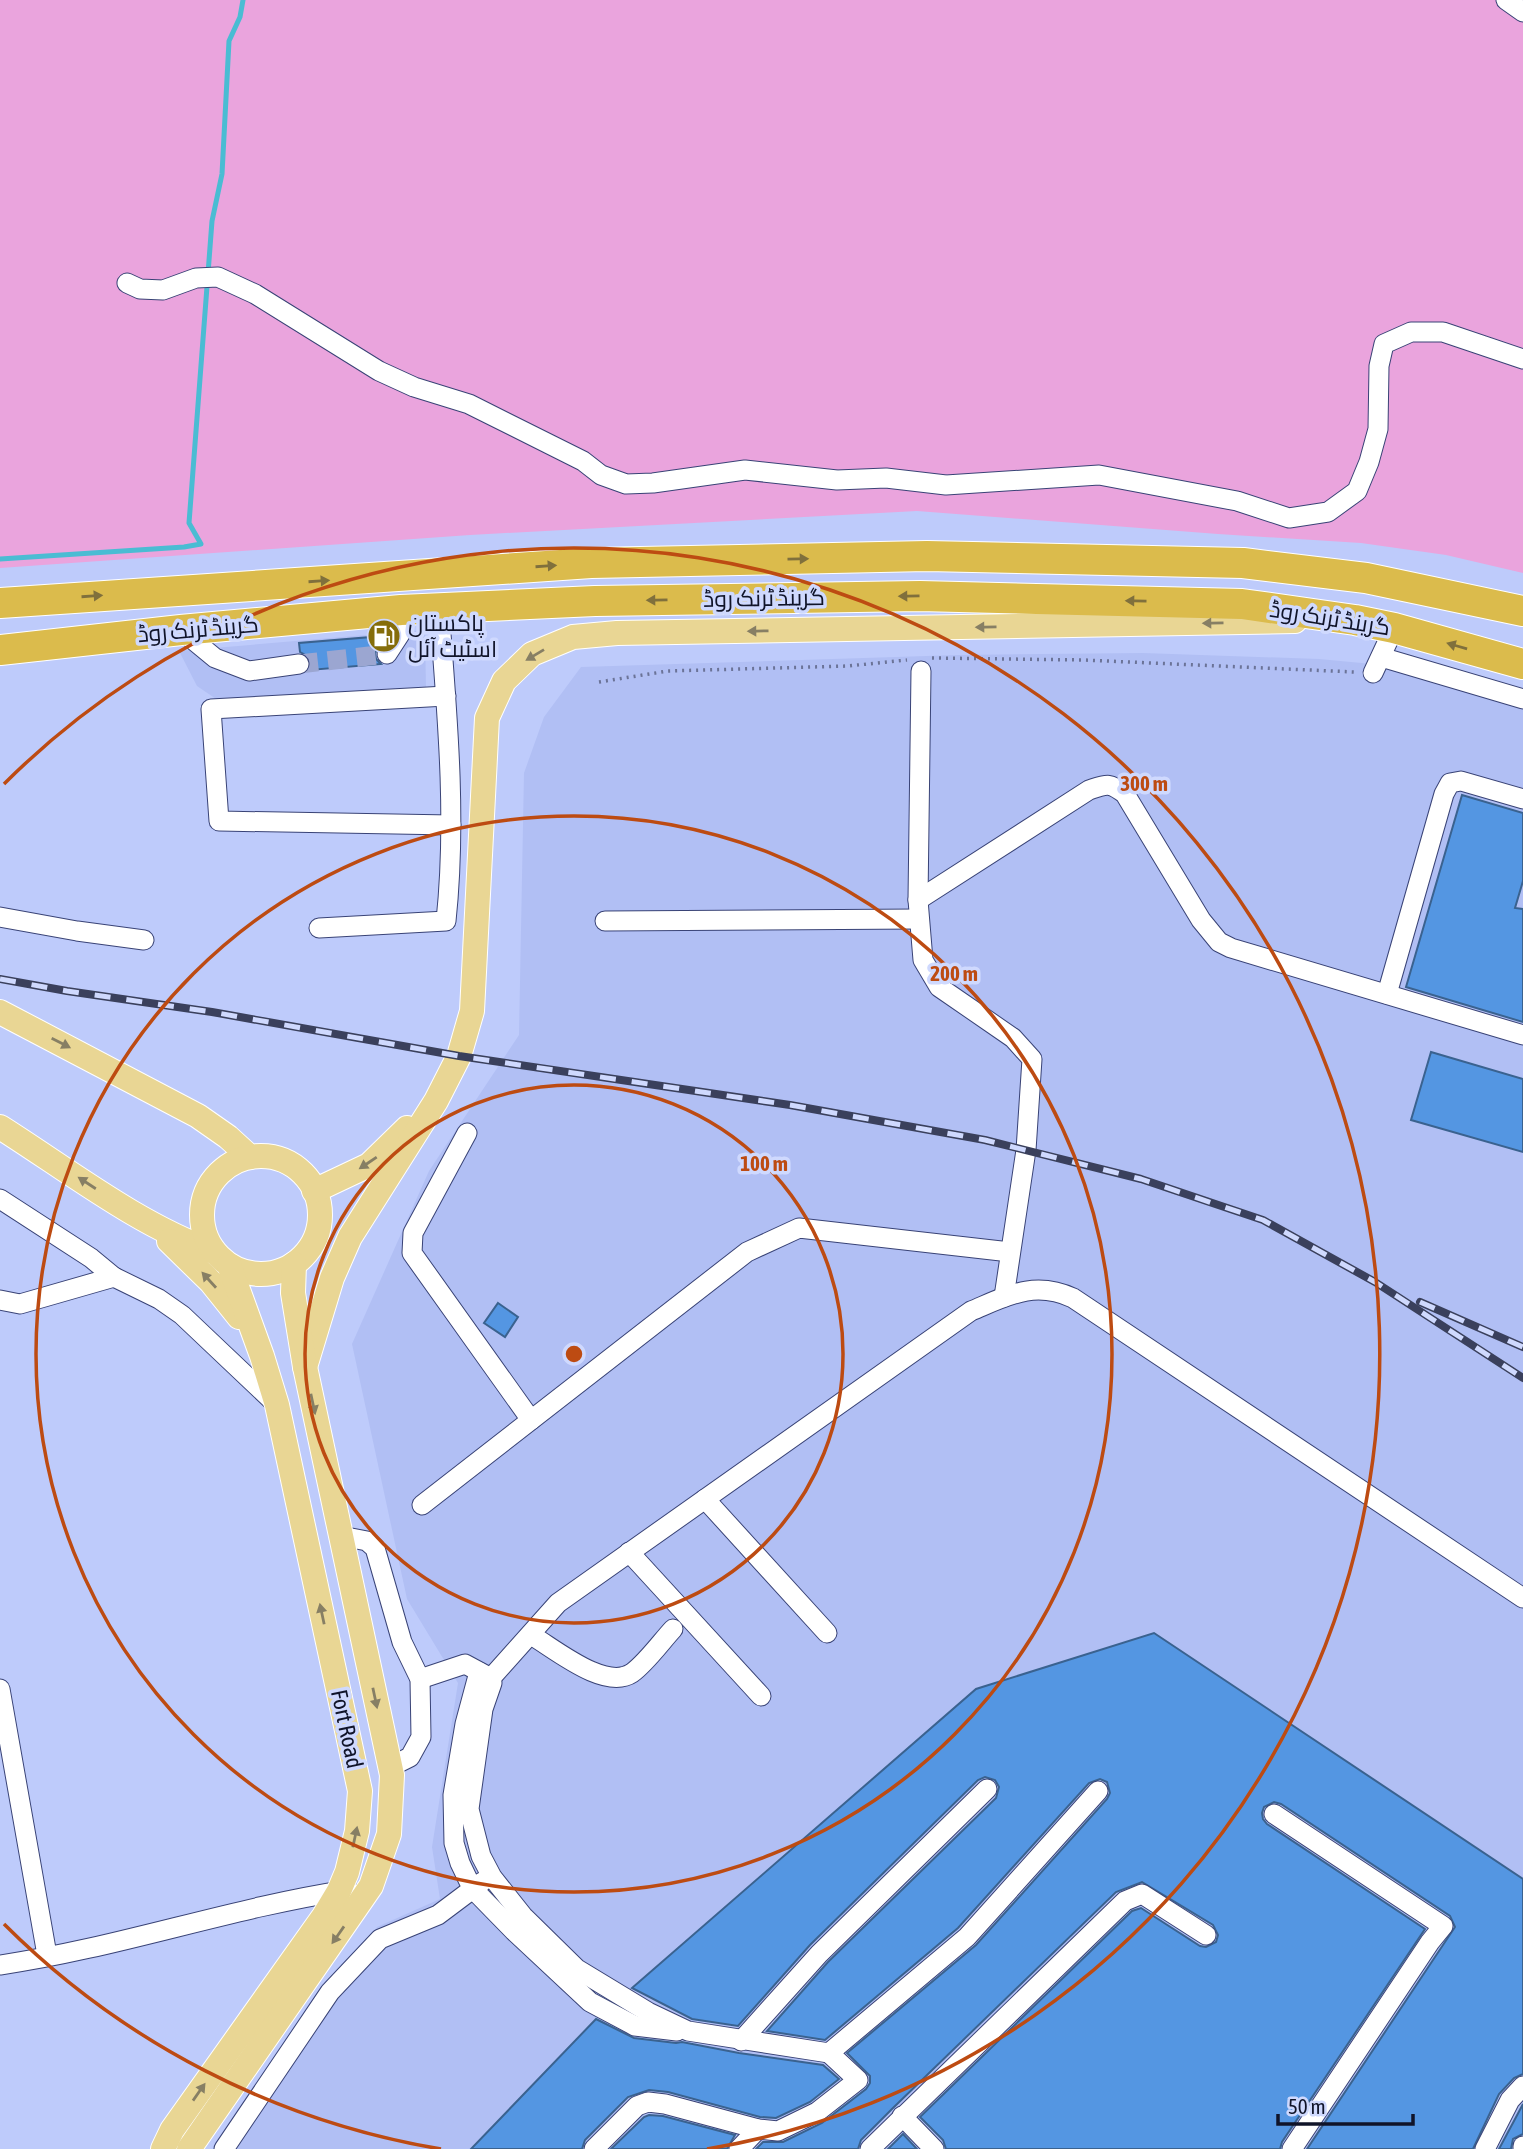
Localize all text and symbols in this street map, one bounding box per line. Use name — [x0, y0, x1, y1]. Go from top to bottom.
one-way arrow — [788, 553, 810, 564]
one-way arrow — [536, 560, 558, 571]
one-way arrow — [309, 575, 331, 586]
street label: گرینڈ ٹرنک روڈ — [703, 584, 825, 612]
one-way arrow — [898, 590, 920, 602]
one-way arrow — [82, 591, 104, 602]
one-way arrow — [646, 594, 668, 606]
one-way arrow — [1125, 596, 1147, 607]
street label: گرینڈ ٹرنک روڈ — [1268, 596, 1392, 640]
place label: پاکستان اسٹیٹ آئل — [408, 610, 497, 663]
street label: گرینڈ ٹرنک روڈ — [136, 611, 260, 647]
fuel station icon: پاکستان اسٹیٹ آئل — [365, 617, 403, 655]
one-way arrow — [1202, 617, 1224, 629]
one-way arrow — [974, 621, 996, 633]
one-way arrow — [747, 625, 769, 637]
one-way arrow — [1447, 640, 1468, 650]
one-way arrow — [525, 648, 545, 661]
text: 300 m — [1120, 771, 1168, 795]
text: 200 m — [930, 961, 978, 985]
one-way arrow — [51, 1038, 71, 1049]
text: 100 m — [740, 1151, 788, 1175]
one-way arrow — [358, 1157, 378, 1170]
one-way arrow — [78, 1177, 97, 1190]
one-way arrow — [201, 1271, 217, 1289]
centre of rings — [562, 1342, 586, 1366]
one-way arrow — [307, 1393, 318, 1415]
one-way arrow — [316, 1603, 327, 1625]
street label: Fort Road — [326, 1687, 368, 1771]
one-way arrow — [370, 1687, 381, 1709]
one-way arrow — [350, 1826, 361, 1848]
one-way arrow — [331, 1926, 345, 1944]
scale bar — [1278, 2082, 1413, 2126]
one-way arrow — [192, 2083, 206, 2101]
text: 50 m — [1288, 2094, 1326, 2118]

